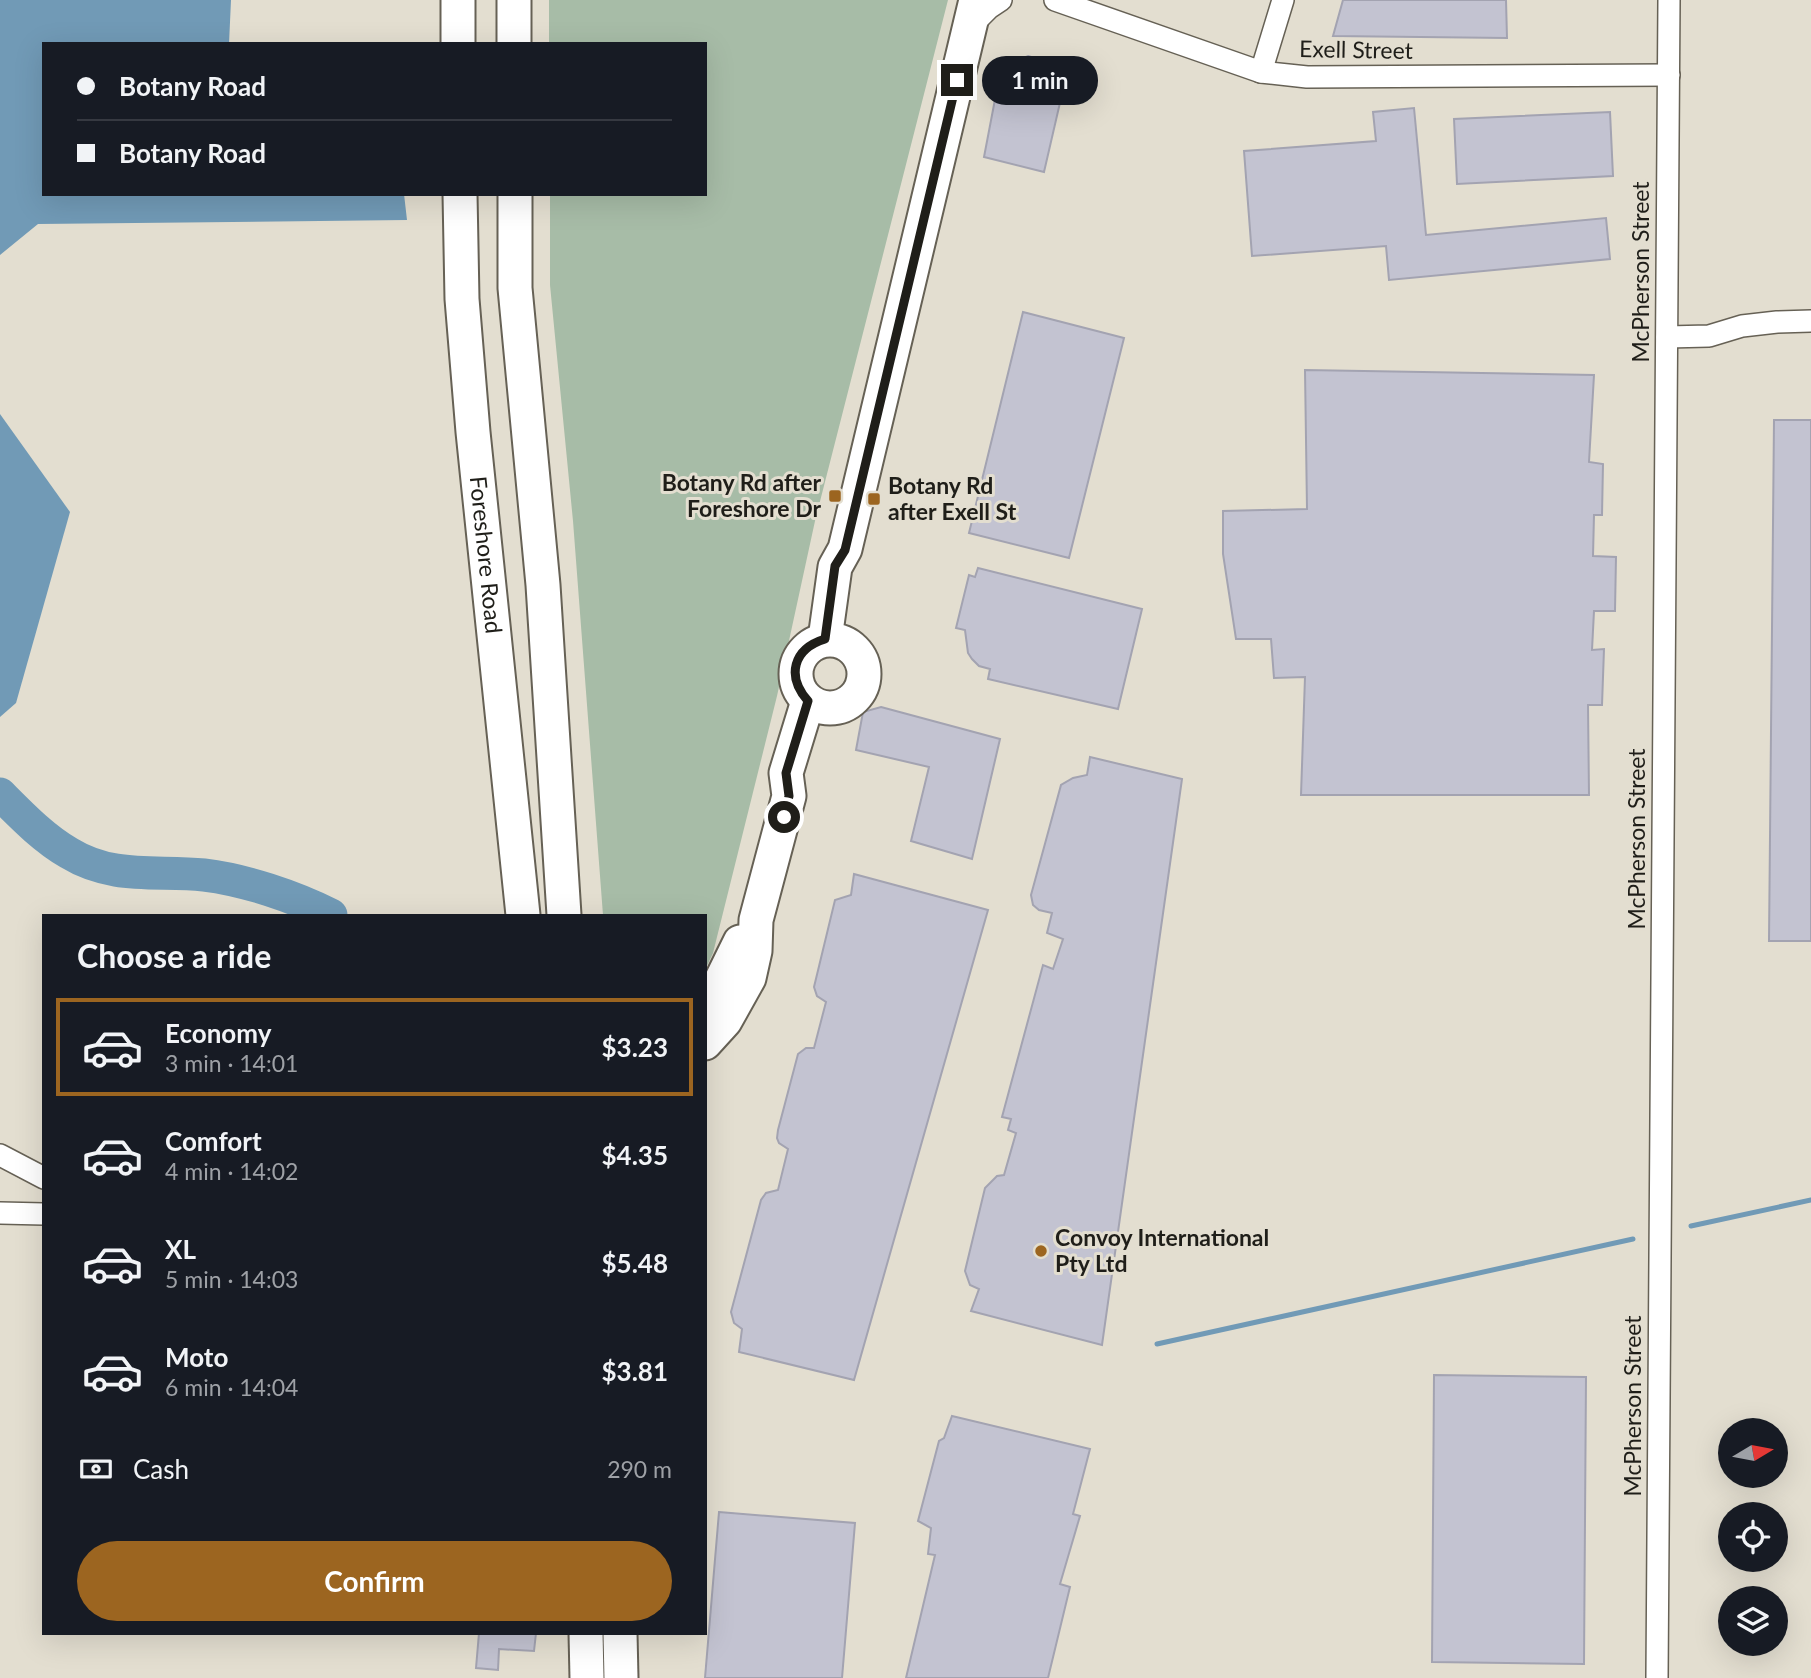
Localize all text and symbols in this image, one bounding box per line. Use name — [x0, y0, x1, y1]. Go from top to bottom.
street label: Exell Street — [1299, 34, 1414, 64]
callout: 1 min — [982, 56, 1097, 104]
route end — [941, 64, 973, 96]
text: 1 min — [1011, 66, 1069, 94]
text: Botany Road — [119, 70, 266, 102]
text: Botany Road — [119, 137, 266, 169]
street label: McPherson Street — [1626, 181, 1654, 363]
place label: Botany Rd after Foreshore Dr — [662, 468, 821, 522]
place label: Botany Rd after Exell St — [888, 471, 1017, 525]
street label: Foreshore Road — [465, 475, 509, 635]
marker: Botany Rd after Foreshore Dr — [827, 488, 843, 504]
marker: Botany Rd after Exell St — [866, 491, 882, 507]
street label: McPherson Street — [1622, 748, 1650, 930]
route start — [768, 801, 800, 833]
text: Choose a ride — [77, 936, 271, 975]
icon: car — [81, 1016, 144, 1079]
text: Economy — [165, 1017, 271, 1049]
text: $3.23 — [602, 1031, 668, 1063]
text: 3 min · 14:01 — [165, 1049, 298, 1077]
icon: car — [81, 1124, 144, 1187]
text: Comfort — [165, 1125, 262, 1157]
text: $4.35 — [602, 1139, 668, 1171]
text: 4 min · 14:02 — [165, 1157, 298, 1185]
place label: Convoy International Pty Ltd — [1055, 1223, 1269, 1277]
icon: car — [81, 1232, 144, 1295]
text: XL — [165, 1233, 196, 1265]
marker: Convoy International Pty Ltd — [1033, 1243, 1049, 1259]
text: $5.48 — [602, 1247, 668, 1279]
text: 5 min · 14:03 — [165, 1265, 298, 1293]
street label: McPherson Street — [1618, 1315, 1646, 1497]
icon: car — [81, 1340, 144, 1403]
text: Moto — [165, 1341, 228, 1373]
text: $3.81 — [602, 1355, 668, 1387]
text: 6 min · 14:04 — [165, 1373, 298, 1401]
north arrow — [1718, 1418, 1788, 1488]
map controls — [1718, 1418, 1788, 1656]
icon: cash — [77, 1450, 115, 1488]
text: Cash — [133, 1453, 189, 1485]
text: 290 m — [607, 1455, 672, 1483]
button: locate — [1718, 1502, 1788, 1572]
button: Confirm — [77, 1541, 672, 1621]
button: layers — [1718, 1586, 1788, 1656]

